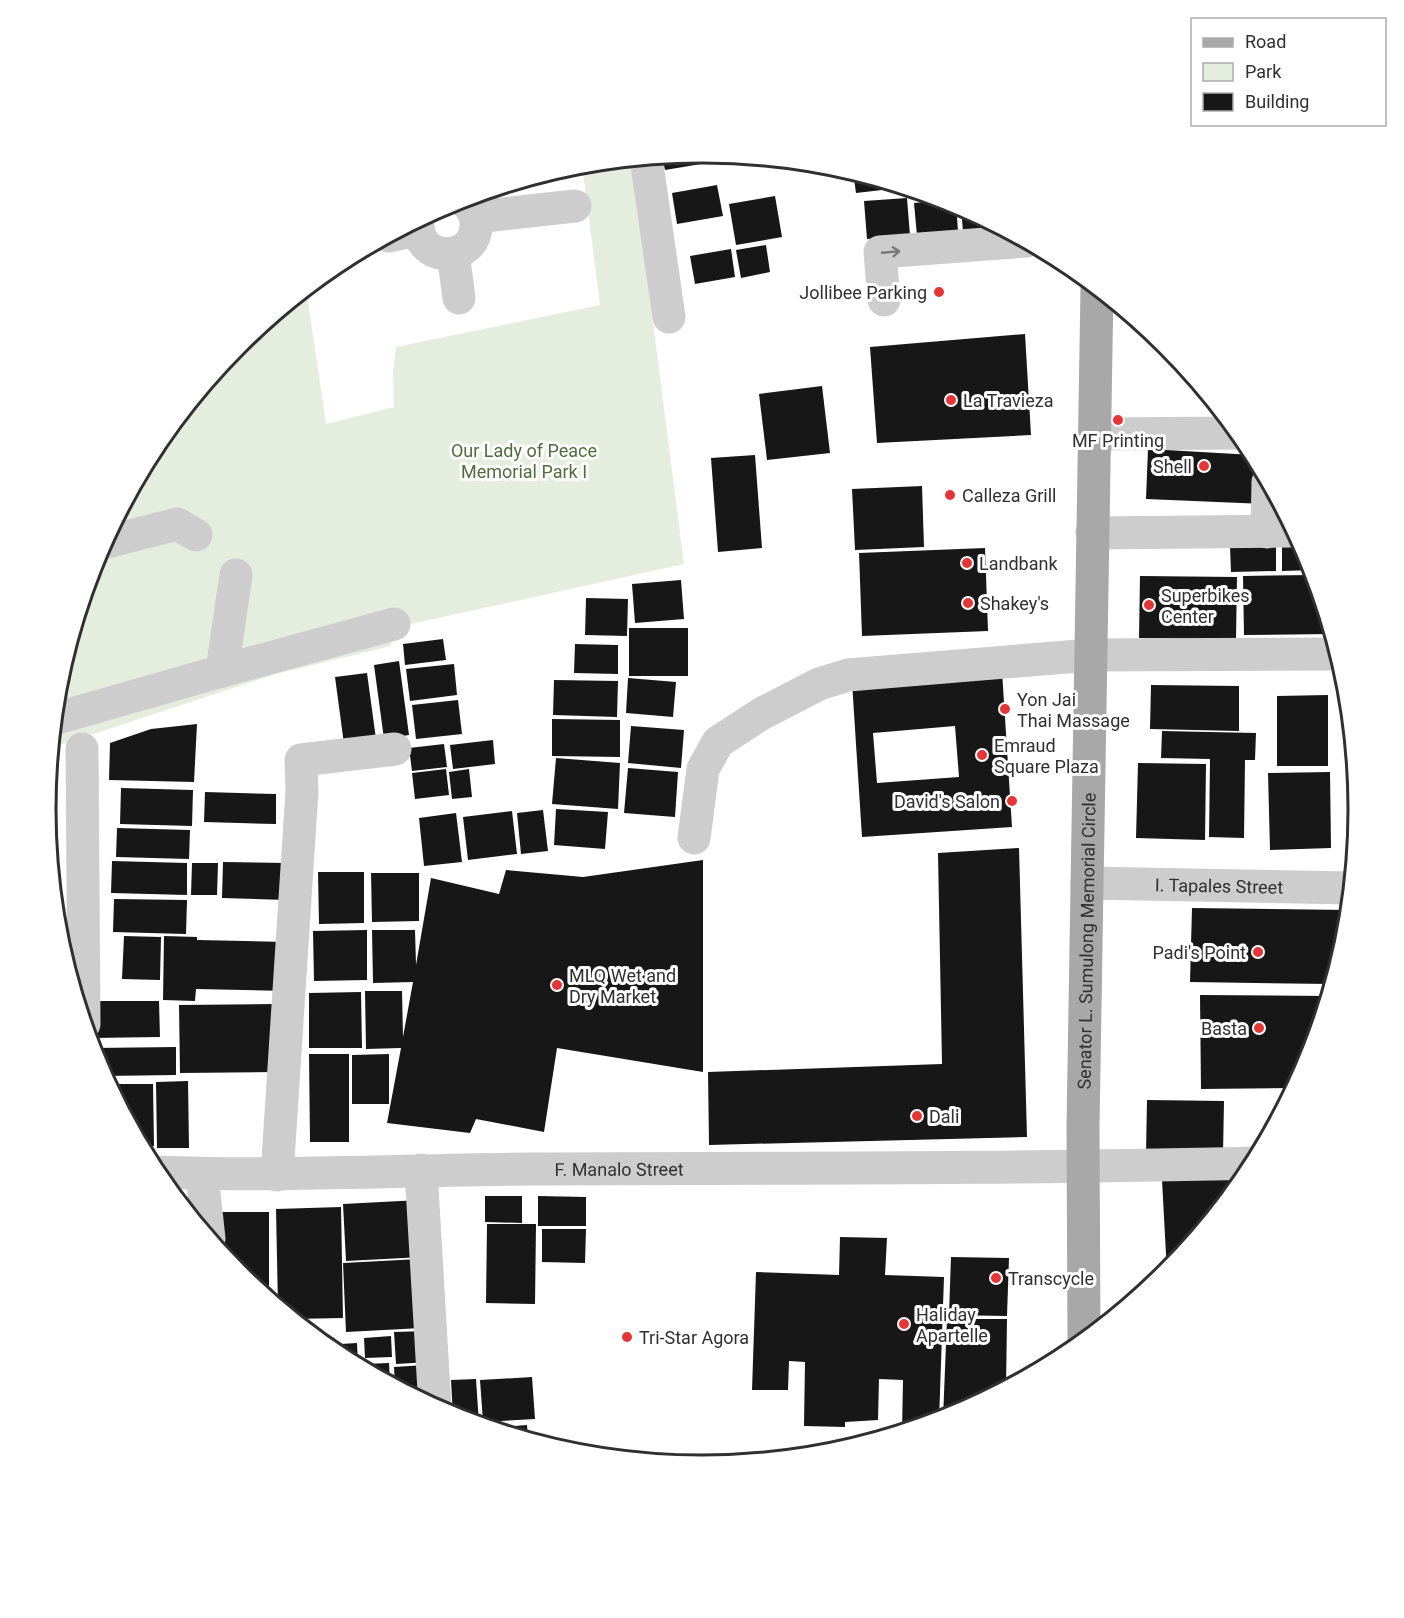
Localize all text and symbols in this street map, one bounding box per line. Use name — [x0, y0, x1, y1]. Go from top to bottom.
legend — [1191, 18, 1386, 126]
text: Road — [1245, 31, 1286, 52]
text: Park — [1245, 61, 1282, 82]
text: Building — [1245, 91, 1309, 112]
one-way arrow — [880, 246, 900, 257]
place label: Jollibee Parking — [799, 282, 927, 303]
marker: Jollibee Parking — [932, 285, 946, 299]
place label: La Travieza — [963, 390, 1053, 411]
marker: La Travieza — [944, 393, 958, 407]
marker: MF Printing — [1111, 413, 1125, 427]
place label: MF Printing — [1072, 430, 1164, 451]
park label: Our Lady of Peace Memorial Park I — [451, 440, 597, 482]
place label: Shell — [1153, 456, 1192, 477]
marker: Shell — [1197, 459, 1211, 473]
place label: Calleza Grill — [962, 485, 1056, 506]
marker: Calleza Grill — [943, 488, 957, 502]
place label: Landbank — [979, 553, 1058, 574]
marker: Landbank — [960, 556, 974, 570]
place label: Superbikes Center — [1161, 585, 1250, 627]
place label: Shakey's — [980, 593, 1049, 614]
marker: Shakey's — [961, 596, 975, 610]
marker: Superbikes Center — [1142, 598, 1156, 612]
place label: Yon Jai Thai Massage — [1017, 689, 1130, 731]
marker: Yon Jai Thai Massage — [998, 702, 1012, 716]
place label: Emraud Square Plaza — [994, 735, 1099, 777]
marker: Emraud Square Plaza — [975, 748, 989, 762]
place label: David's Salon — [894, 791, 1000, 812]
street label: Senator L. Sumulong Memorial Circle — [1073, 792, 1099, 1090]
marker: David's Salon — [1005, 794, 1019, 808]
street label: I. Tapales Street — [1155, 874, 1283, 897]
place label: Padi's Point — [1153, 942, 1246, 963]
marker: Padi's Point — [1251, 945, 1265, 959]
place label: MLQ Wet and Dry Market — [569, 965, 676, 1007]
marker: MLQ Wet and Dry Market — [550, 978, 564, 992]
place label: Basta — [1201, 1018, 1247, 1039]
marker: Basta — [1252, 1021, 1266, 1035]
place label: Dali — [929, 1106, 959, 1127]
marker: Dali — [910, 1109, 924, 1123]
street label: F. Manalo Street — [554, 1158, 684, 1179]
place label: Transcycle — [1008, 1268, 1094, 1289]
marker: Transcycle — [989, 1271, 1003, 1285]
place label: Haliday Apartelle — [916, 1304, 988, 1346]
marker: Haliday Apartelle — [897, 1317, 911, 1331]
place label: Tri-Star Agora — [639, 1327, 749, 1348]
marker: Tri-Star Agora — [620, 1330, 634, 1344]

